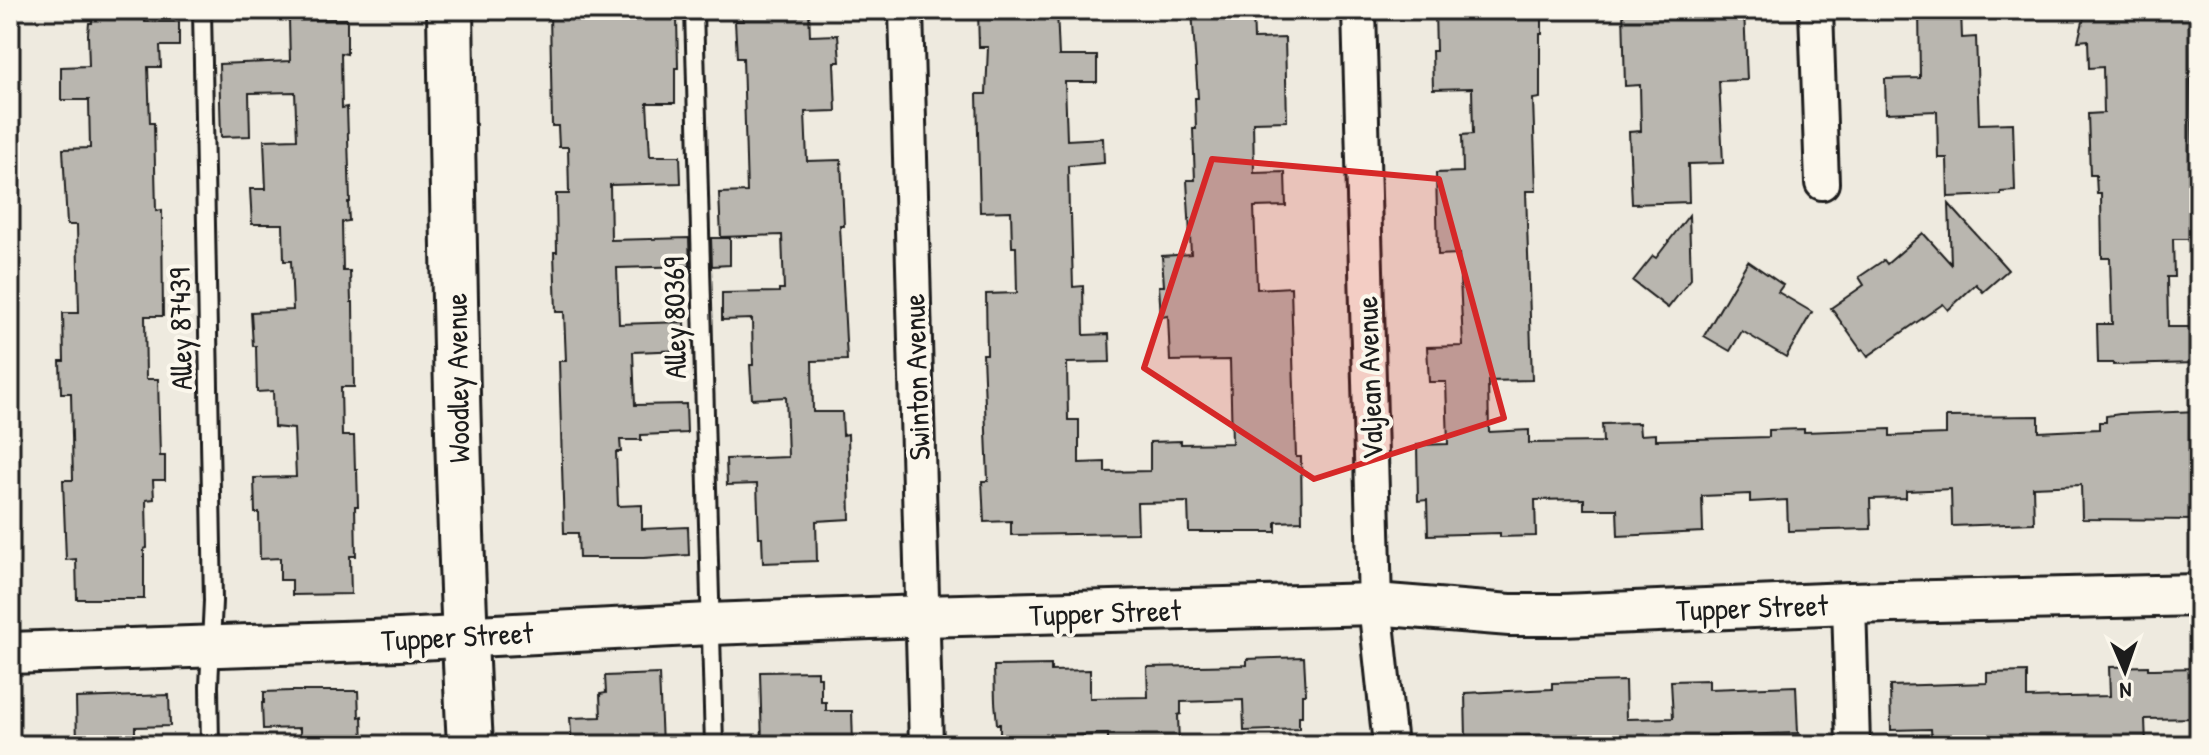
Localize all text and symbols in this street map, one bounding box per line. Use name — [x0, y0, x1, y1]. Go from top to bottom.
street label: Alley 80369 — [653, 257, 695, 379]
street label: Alley 87439 — [159, 267, 201, 391]
street label: Woodley Avenue — [436, 293, 478, 463]
street label: Swinton Avenue — [893, 293, 939, 461]
street label: Valjean Avenue — [1346, 295, 1392, 461]
street label: Tupper Street — [1675, 584, 1829, 630]
street label: Tupper Street — [1028, 589, 1182, 635]
street label: Tupper Street — [380, 612, 535, 660]
north arrow — [2085, 631, 2165, 711]
text: N — [2119, 676, 2132, 706]

